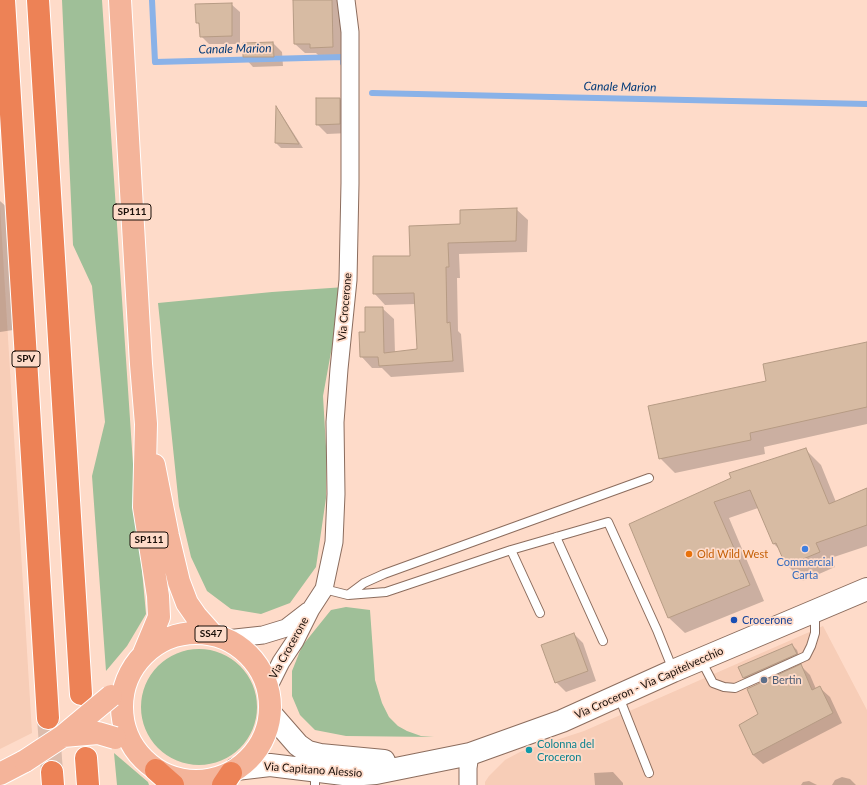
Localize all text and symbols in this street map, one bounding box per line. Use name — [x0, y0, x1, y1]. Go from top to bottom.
water label: Canale Marion — [198, 41, 272, 57]
water label: Canale Marion — [583, 79, 657, 95]
road number: SP111 — [113, 204, 151, 220]
street label: Via Crocerone — [335, 272, 355, 342]
road number: SPV — [12, 351, 40, 367]
road number: SP111 — [130, 532, 168, 548]
marker: Commercial Carta — [800, 544, 810, 554]
place label: Old Wild West — [697, 547, 768, 561]
marker: Old Wild West — [684, 549, 694, 559]
place label: Commercial Carta — [776, 555, 834, 581]
place label: Crocerone — [742, 613, 792, 627]
street label: Via Crocerone — [267, 615, 311, 681]
marker: Crocerone — [729, 615, 739, 625]
road number: SS47 — [195, 626, 227, 642]
street label: Via Croceron - Via Capitelvecchio — [573, 644, 725, 722]
place label: Bertin — [772, 673, 802, 687]
marker: Bertin — [759, 675, 769, 685]
place label: Colonna del Croceron — [537, 737, 594, 763]
marker: Colonna del Croceron — [524, 745, 534, 755]
street label: Via Capitano Alessio — [263, 760, 363, 780]

